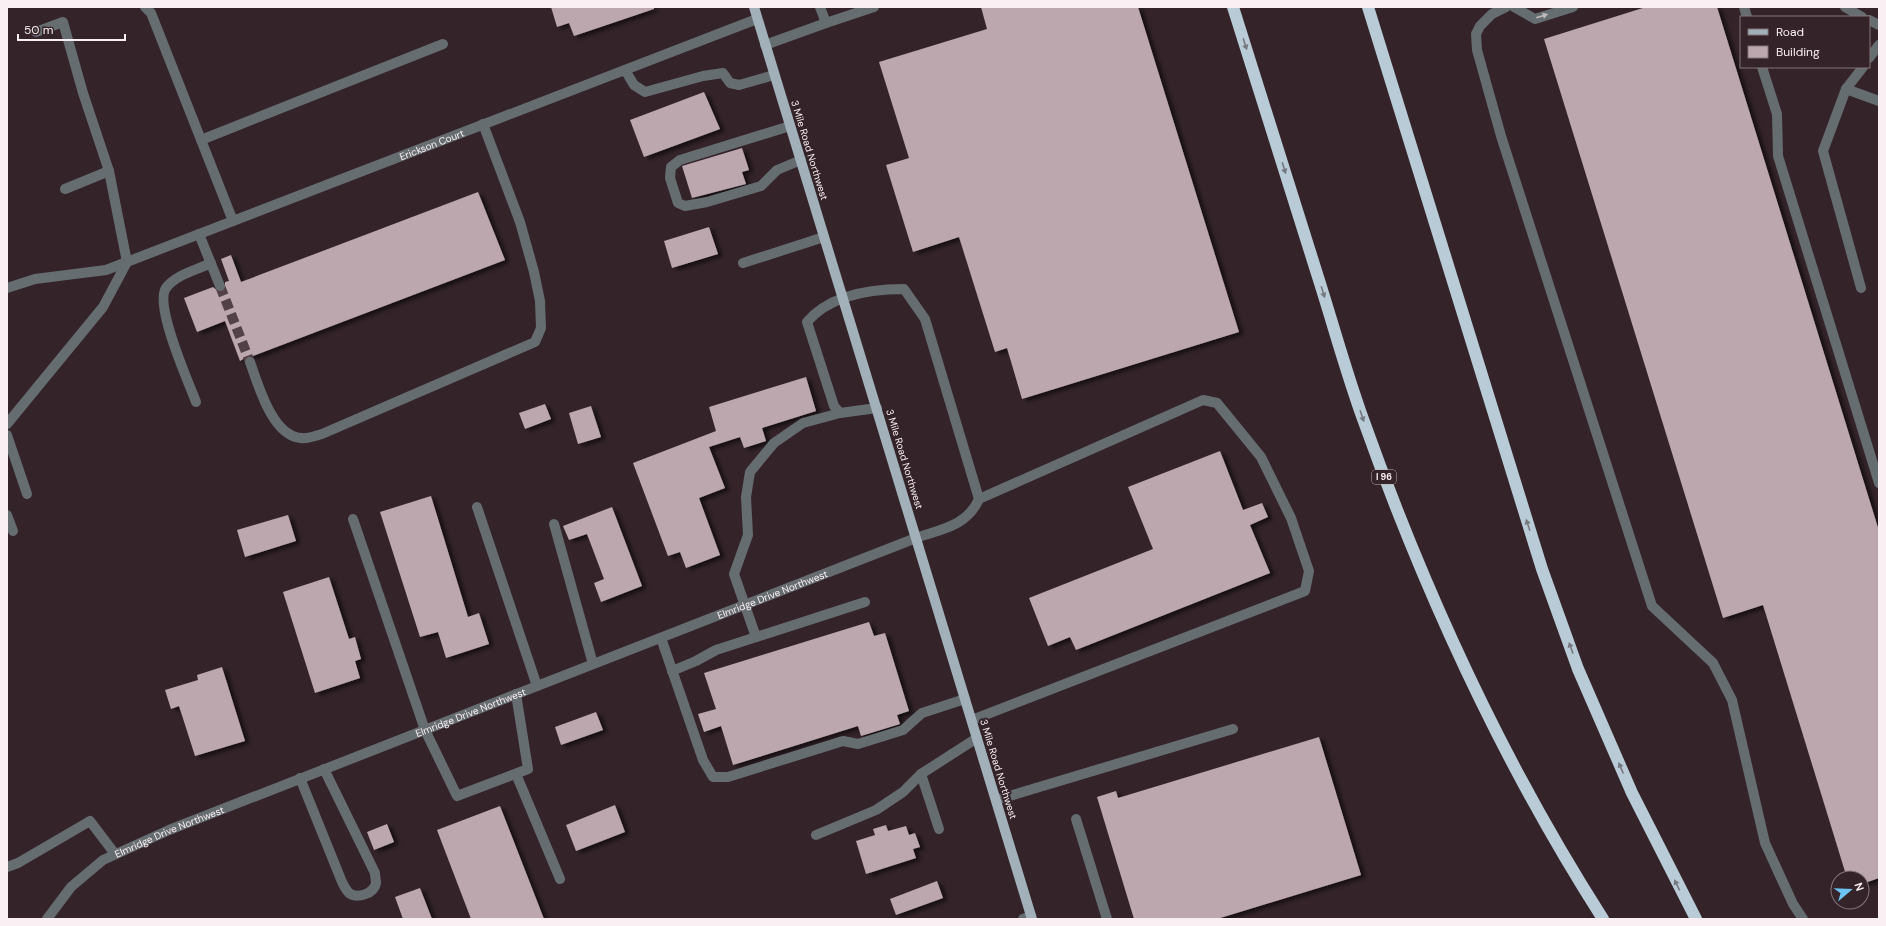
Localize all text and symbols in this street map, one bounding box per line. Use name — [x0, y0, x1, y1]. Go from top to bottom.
one-way arrow — [1537, 13, 1549, 19]
scale bar — [18, 16, 125, 42]
legend — [1740, 16, 1870, 68]
text: 50 m — [24, 22, 53, 38]
text: Road — [1776, 24, 1804, 40]
one-way arrow — [1242, 39, 1248, 51]
text: Building — [1776, 44, 1820, 60]
street label: 3 Mile Road Northwest — [788, 99, 831, 202]
street label: Erickson Court — [398, 127, 466, 163]
one-way arrow — [1281, 163, 1287, 175]
one-way arrow — [1320, 287, 1326, 299]
street label: 3 Mile Road Northwest — [883, 408, 926, 511]
one-way arrow — [1359, 411, 1365, 423]
road number: I 96 — [1372, 470, 1396, 484]
one-way arrow — [1525, 519, 1531, 531]
street label: Elmridge Drive Northwest — [715, 567, 830, 622]
one-way arrow — [1567, 641, 1573, 653]
street label: Elmridge Drive Northwest — [414, 685, 528, 740]
street label: 3 Mile Road Northwest — [977, 718, 1020, 821]
one-way arrow — [1618, 762, 1624, 773]
street label: Elmridge Drive Northwest — [113, 803, 226, 861]
north arrow — [1830, 870, 1870, 910]
one-way arrow — [1674, 879, 1680, 890]
text: N — [1852, 881, 1867, 893]

